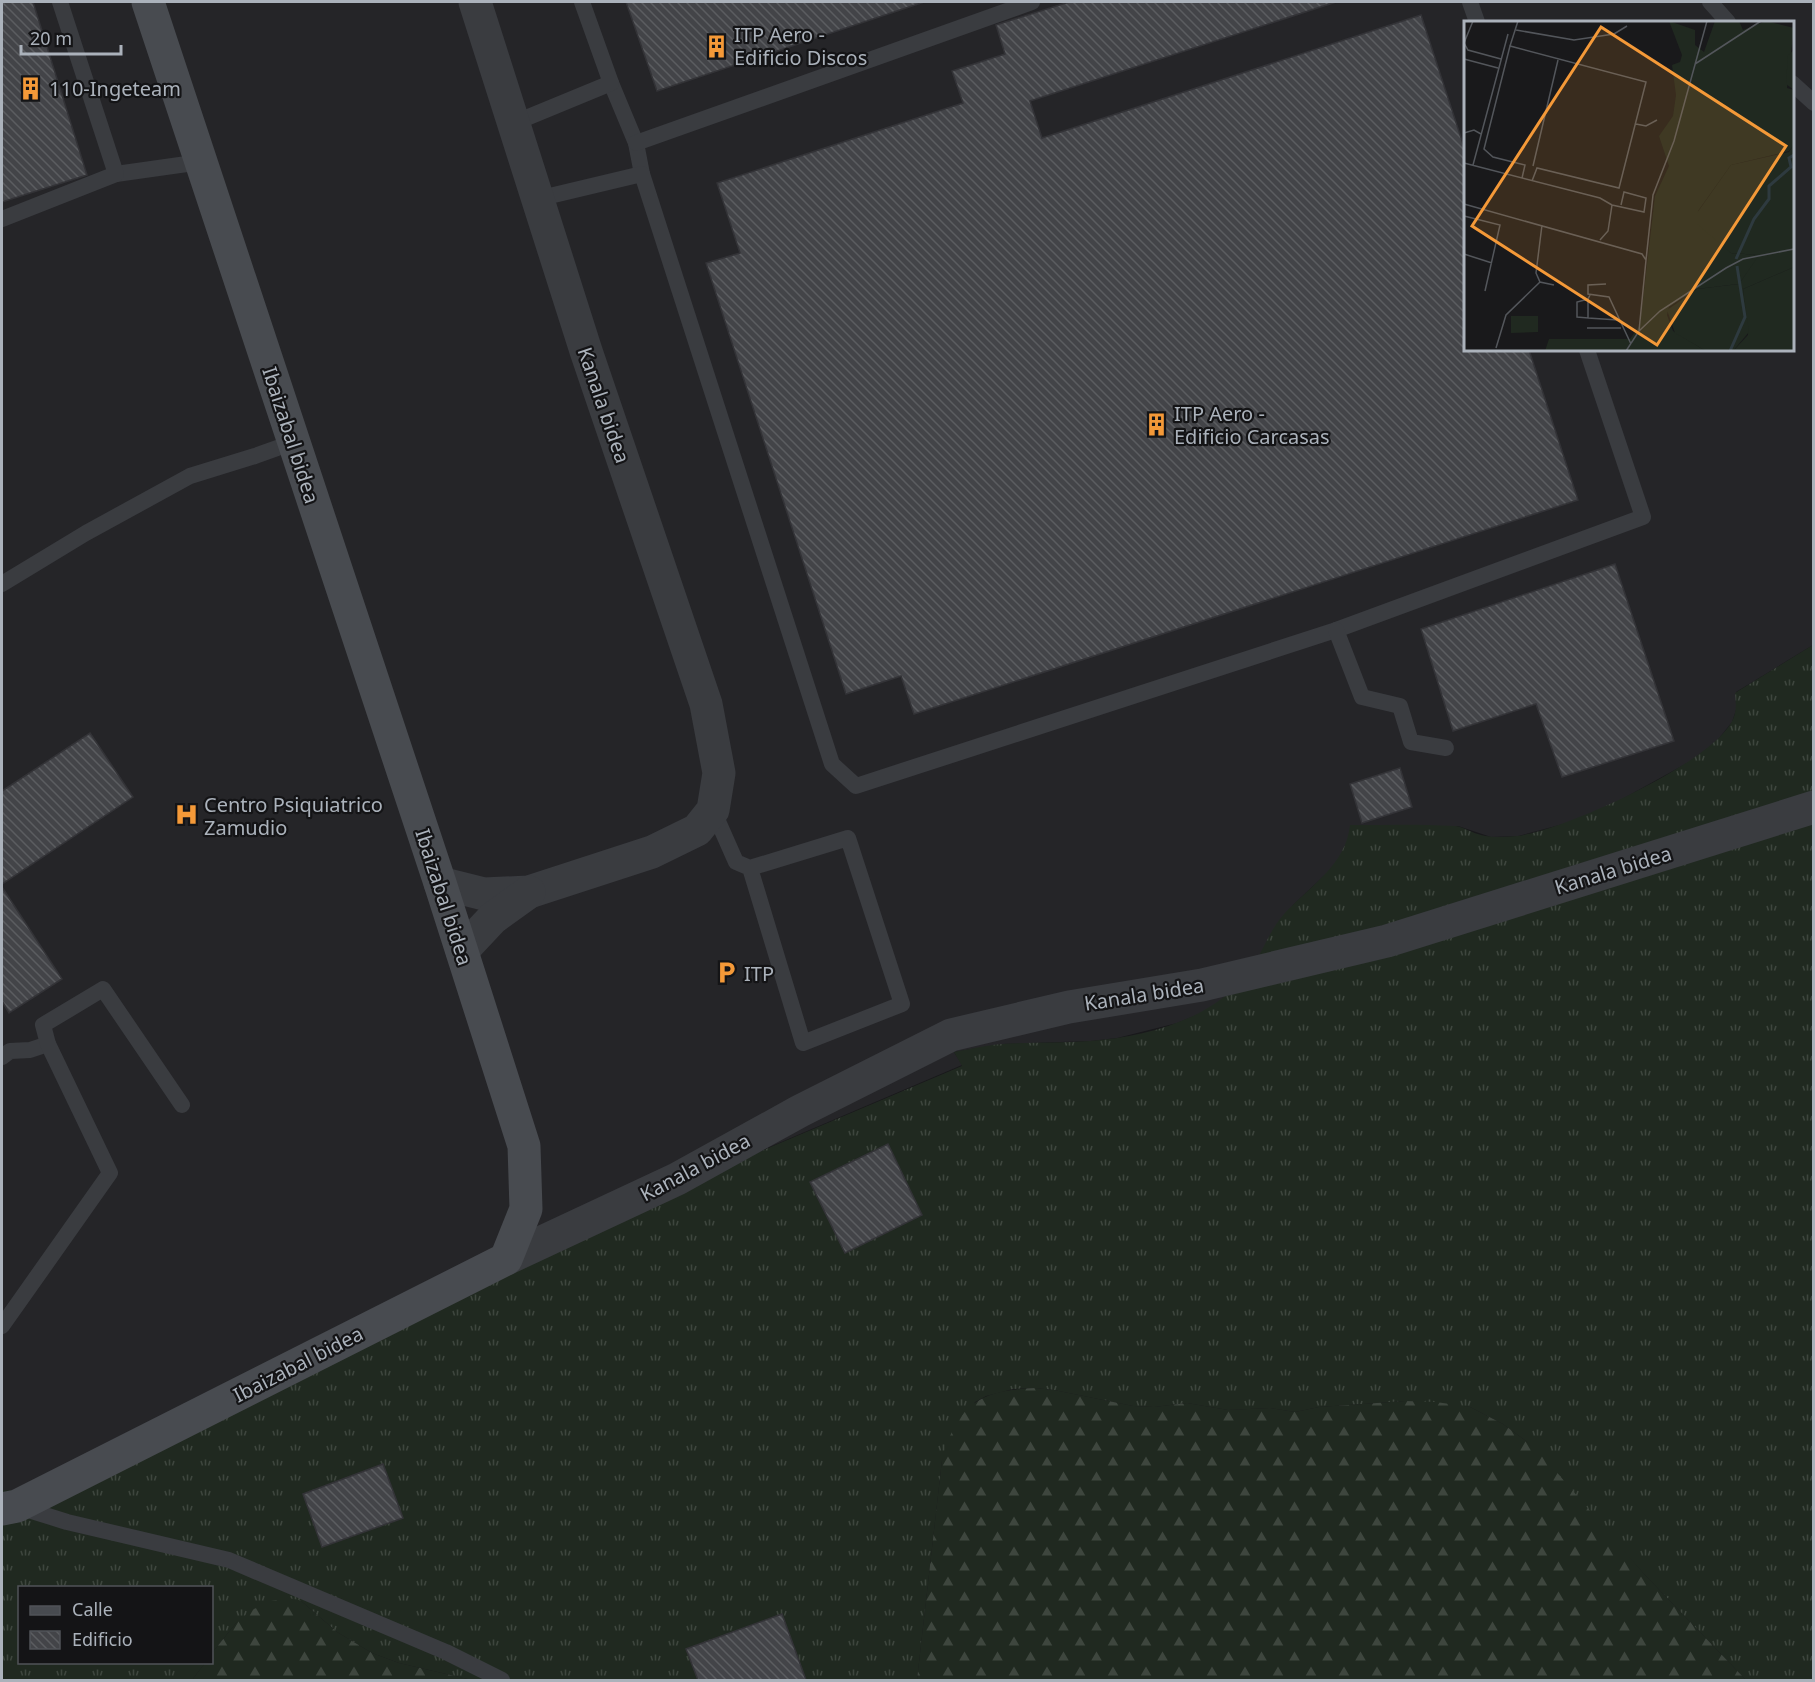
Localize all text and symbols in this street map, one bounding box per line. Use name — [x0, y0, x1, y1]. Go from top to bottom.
scale bar — [21, 18, 122, 56]
place label: ITP Aero - Edificio Discos — [734, 21, 867, 71]
inset map — [1464, 21, 1794, 351]
text: 20 m — [30, 26, 72, 50]
building icon: ITP Aero - Edificio Discos — [703, 33, 729, 59]
building icon: 110-Ingeteam — [18, 75, 44, 101]
place label: 110-Ingeteam — [49, 75, 181, 102]
street label: Kanala bidea — [572, 343, 636, 467]
street label: Ibaizabal bidea — [256, 363, 326, 507]
place label: ITP Aero - Edificio Carcasas — [1174, 400, 1330, 450]
building icon: ITP Aero - Edificio Carcasas — [1143, 412, 1169, 438]
place label: Centro Psiquiatrico Zamudio — [204, 791, 383, 841]
hospital icon: Centro Psiquiatrico Zamudio — [173, 802, 199, 828]
street label: Ibaizabal bidea — [409, 825, 479, 969]
street label: Kanala bidea — [1551, 839, 1675, 901]
parking icon: ITP — [713, 960, 739, 986]
place label: ITP — [744, 960, 774, 987]
street label: Kanala bidea — [1082, 971, 1206, 1017]
street label: Kanala bidea — [635, 1127, 755, 1207]
street label: Ibaizabal bidea — [229, 1320, 367, 1408]
legend — [18, 1586, 213, 1664]
text: Calle — [72, 1597, 113, 1621]
text: Edificio — [72, 1627, 133, 1651]

